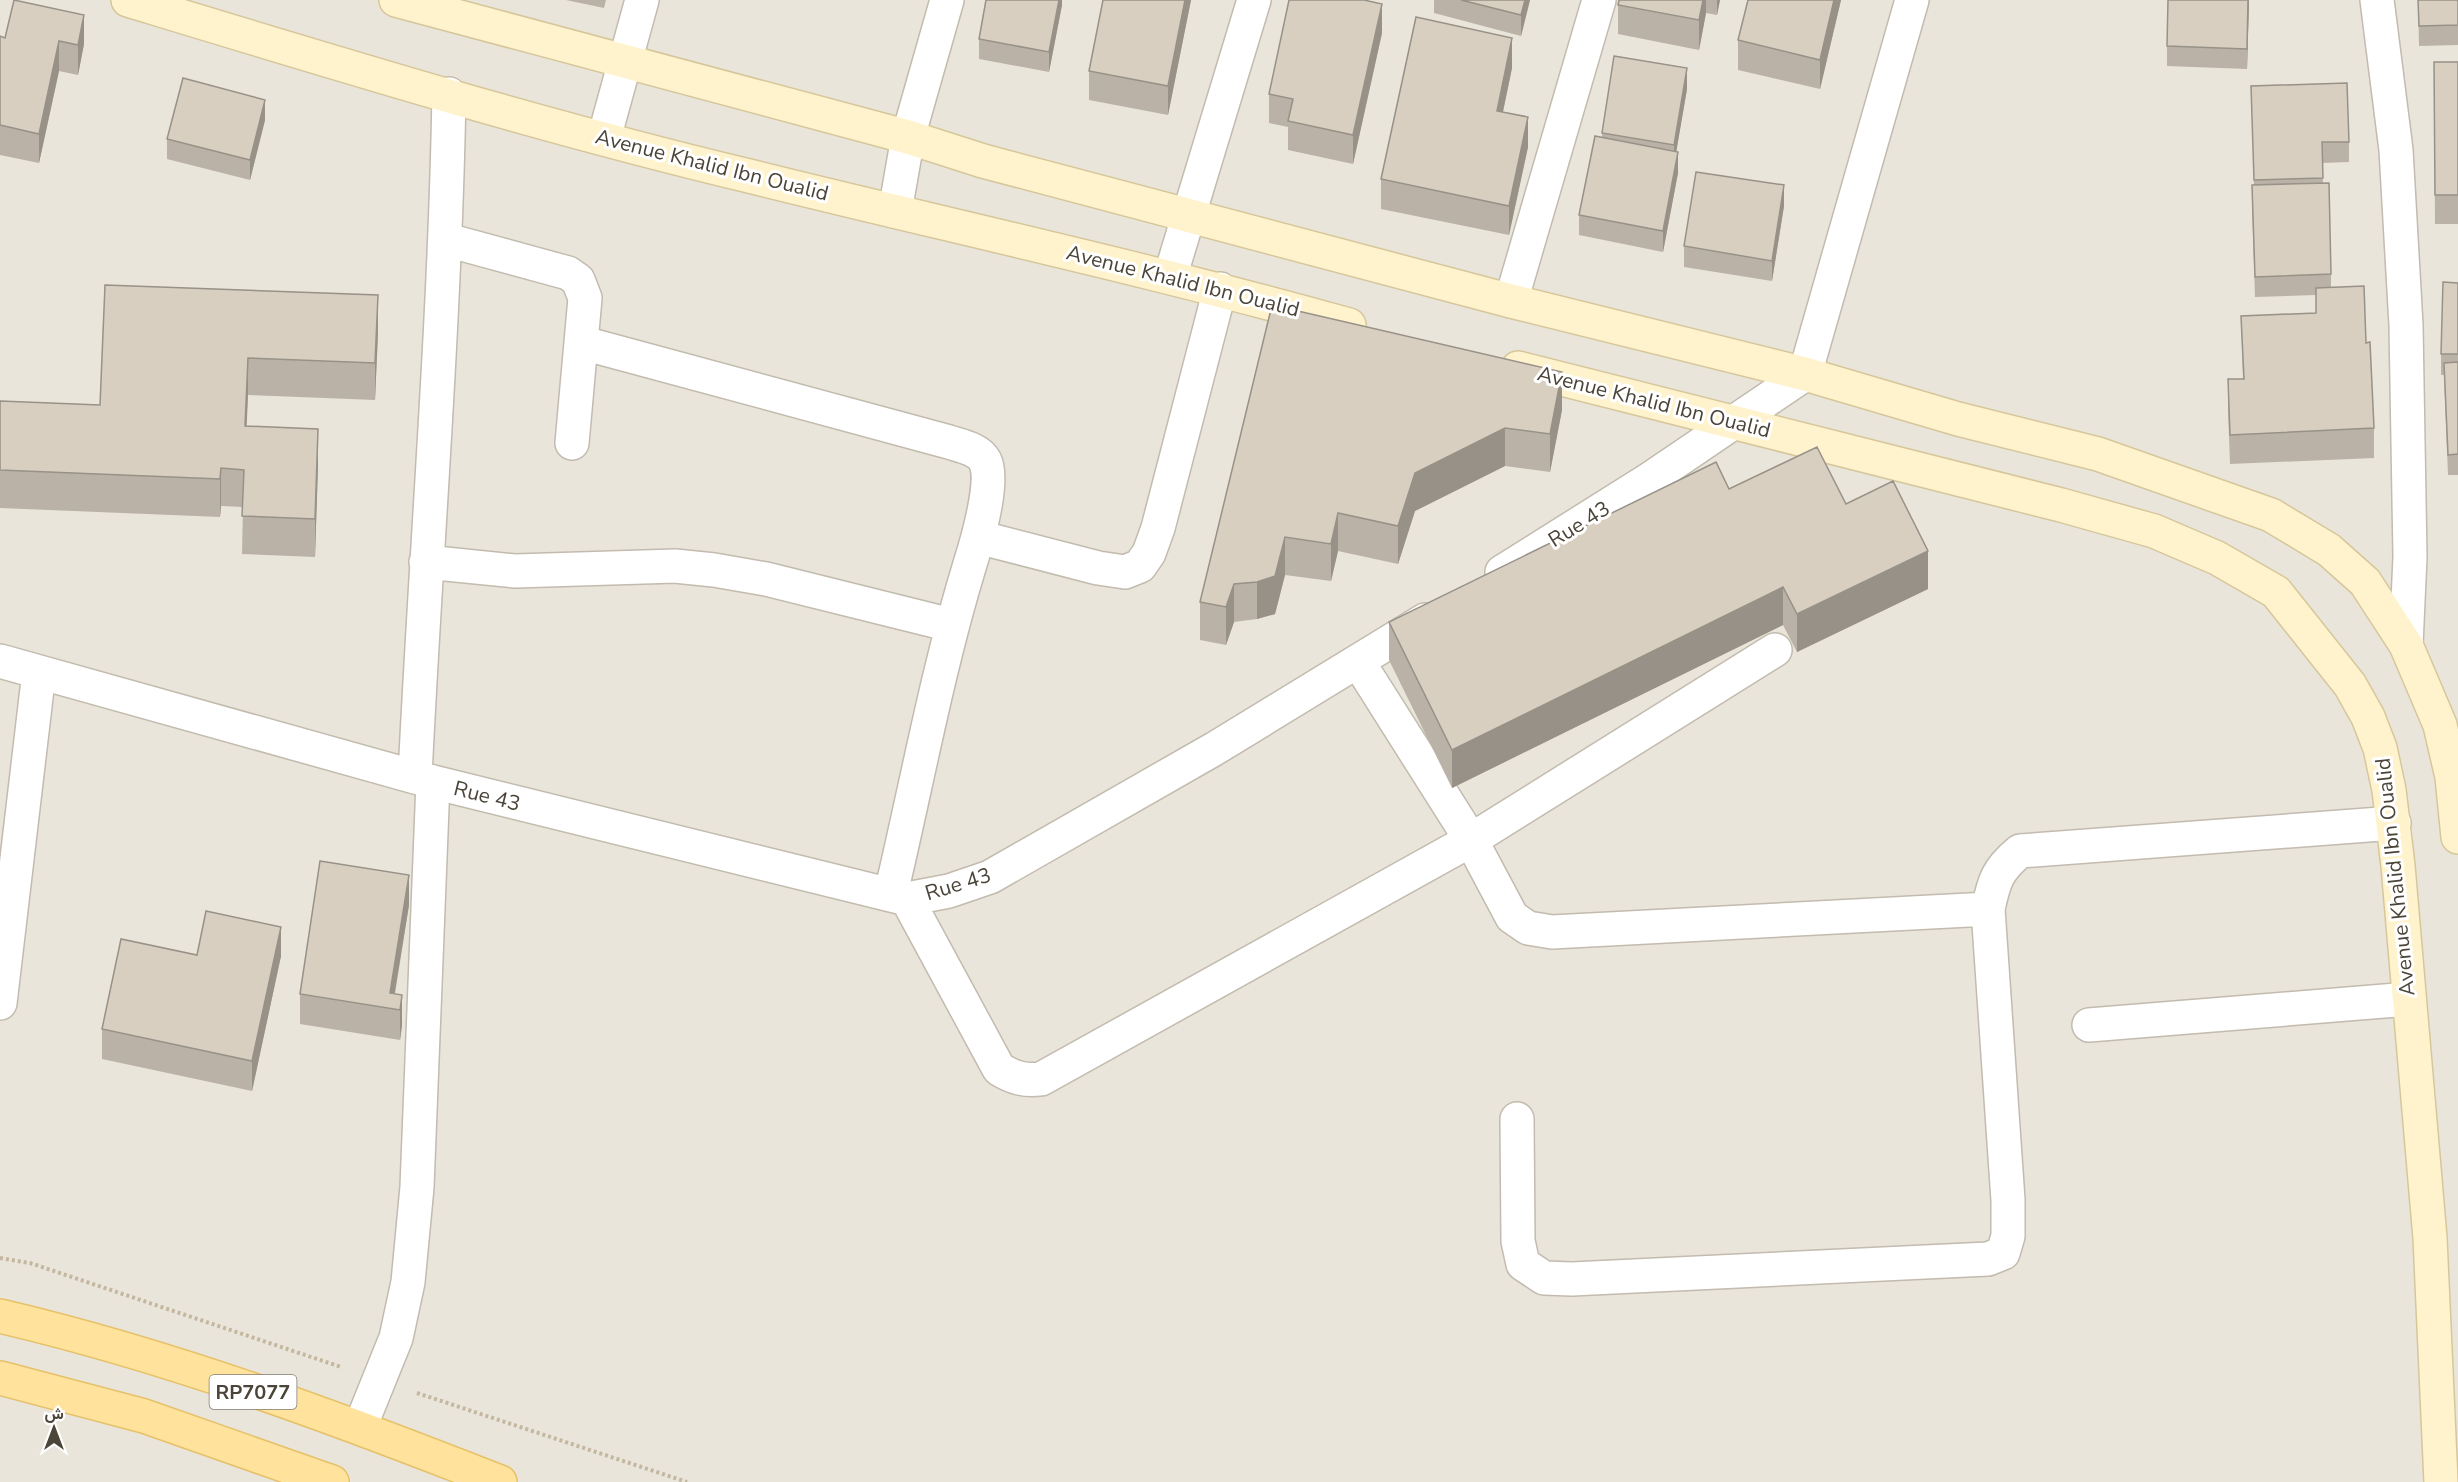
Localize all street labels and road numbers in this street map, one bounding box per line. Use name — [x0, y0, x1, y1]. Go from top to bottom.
street label: Avenue Khalid Ibn Oualid — [593, 122, 831, 208]
street label: Avenue Khalid Ibn Oualid — [1064, 238, 1302, 324]
street label: Avenue Khalid Ibn Oualid — [1535, 359, 1773, 445]
street label: Rue 43 — [1543, 494, 1615, 554]
street label: Avenue Khalid Ibn Oualid — [2369, 757, 2421, 997]
street label: Rue 43 — [451, 774, 523, 818]
street label: Rue 43 — [922, 861, 994, 907]
road number: RP7077 — [210, 1375, 296, 1409]

